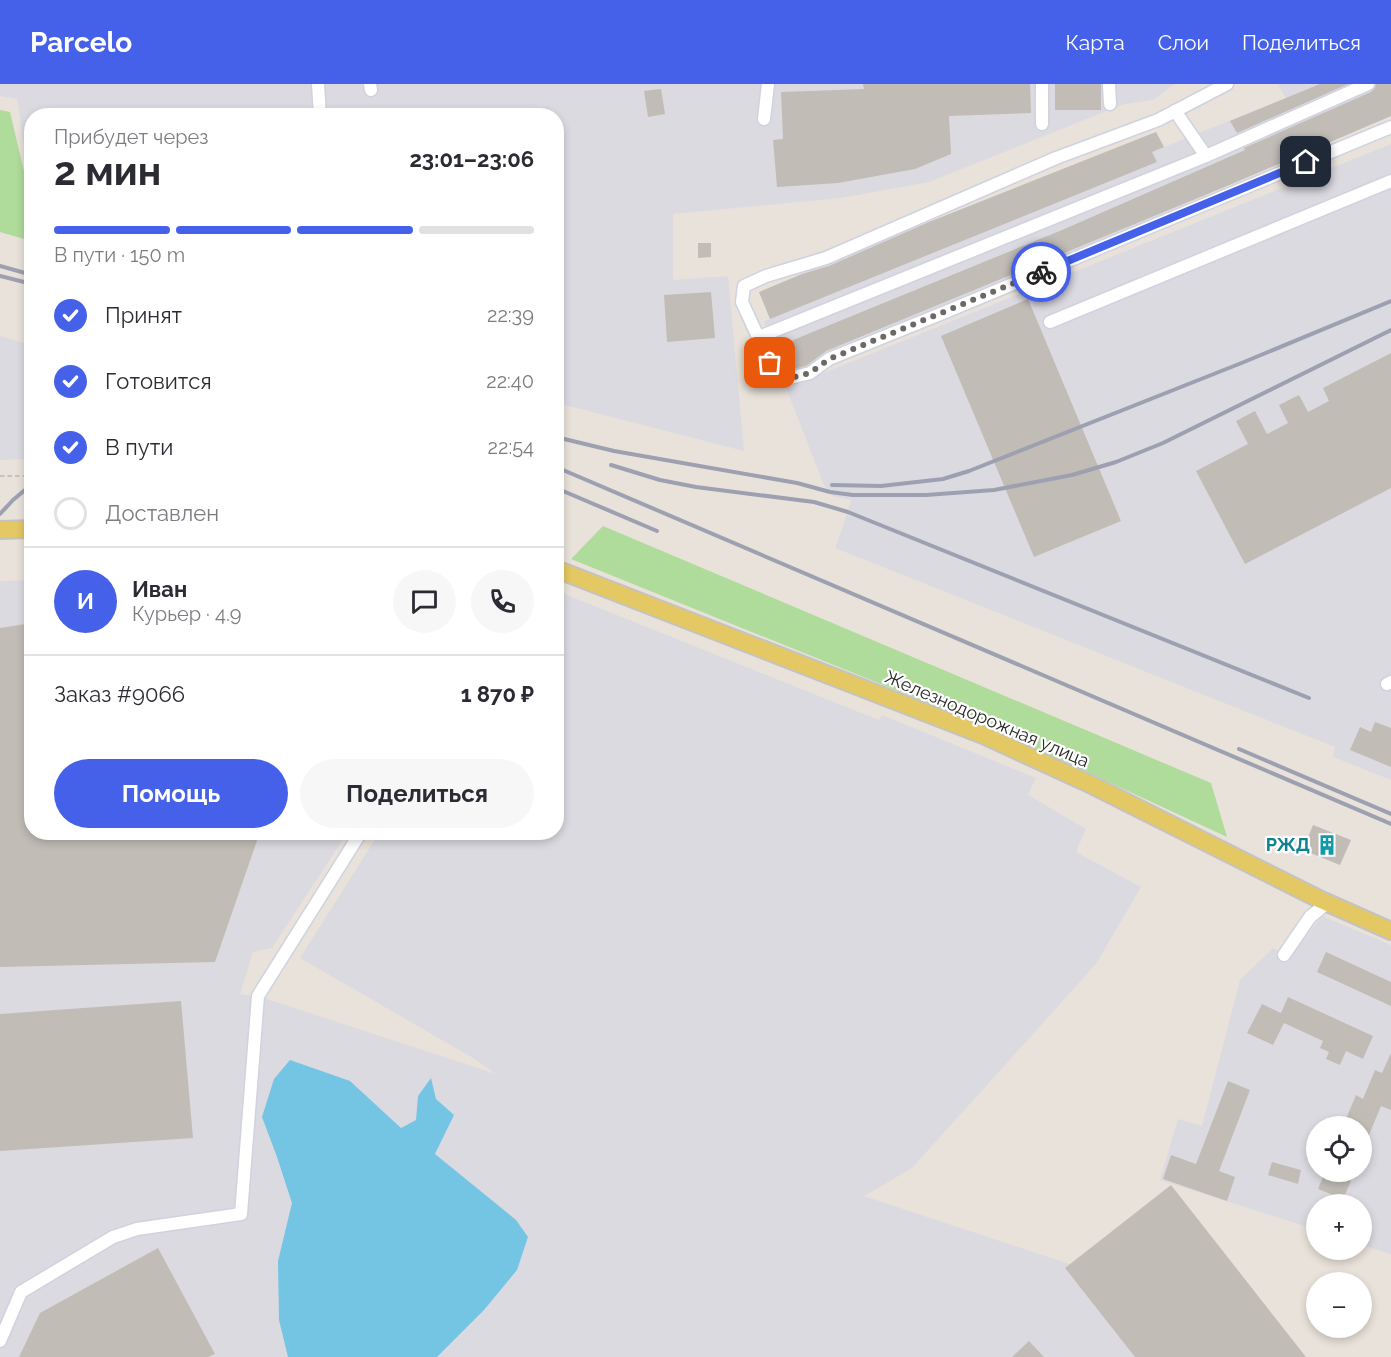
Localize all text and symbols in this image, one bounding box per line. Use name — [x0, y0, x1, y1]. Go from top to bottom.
text: Parcelo — [30, 26, 132, 59]
text: Карта — [1066, 30, 1125, 55]
text: Слои — [1158, 30, 1209, 55]
text: Поделиться — [1242, 30, 1361, 55]
text: Прибудет через — [54, 125, 208, 149]
pin — [1280, 136, 1331, 187]
icon: home — [1289, 145, 1322, 178]
text: 23:01–23:06 — [409, 146, 534, 172]
text: 2 мин — [54, 148, 161, 194]
courier — [1011, 242, 1071, 302]
text: В пути · 150 m — [54, 243, 185, 267]
icon: bike — [1025, 256, 1058, 289]
icon: check — [54, 299, 87, 332]
text: Принят — [105, 302, 182, 328]
text: 22:39 — [487, 303, 534, 327]
pin — [744, 337, 795, 388]
icon: bag — [753, 346, 786, 379]
icon: check — [54, 365, 87, 398]
text: Готовится — [105, 368, 212, 394]
text: 22:40 — [486, 369, 534, 393]
icon: check — [54, 431, 87, 464]
text: В пути — [105, 434, 173, 460]
text: 22:54 — [488, 435, 534, 459]
text: Доставлен — [105, 500, 219, 526]
button: chat — [393, 570, 456, 633]
button: phone — [471, 570, 534, 633]
text: Иван — [132, 576, 187, 602]
text: И — [77, 588, 94, 614]
text: Курьер · 4.9 — [132, 602, 241, 626]
street label: Железнодорожная улица — [882, 666, 1092, 771]
text: Заказ #9066 — [54, 681, 185, 707]
text: 1 870 ₽ — [461, 681, 534, 707]
button: Помощь — [54, 759, 288, 828]
button: Поделиться — [300, 759, 534, 828]
building icon: РЖД — [1315, 833, 1339, 857]
place label: РЖД — [1266, 834, 1310, 855]
map controls — [1306, 1116, 1372, 1338]
button: locate — [1306, 1116, 1372, 1182]
button: + — [1306, 1194, 1372, 1260]
button: − — [1306, 1272, 1372, 1338]

